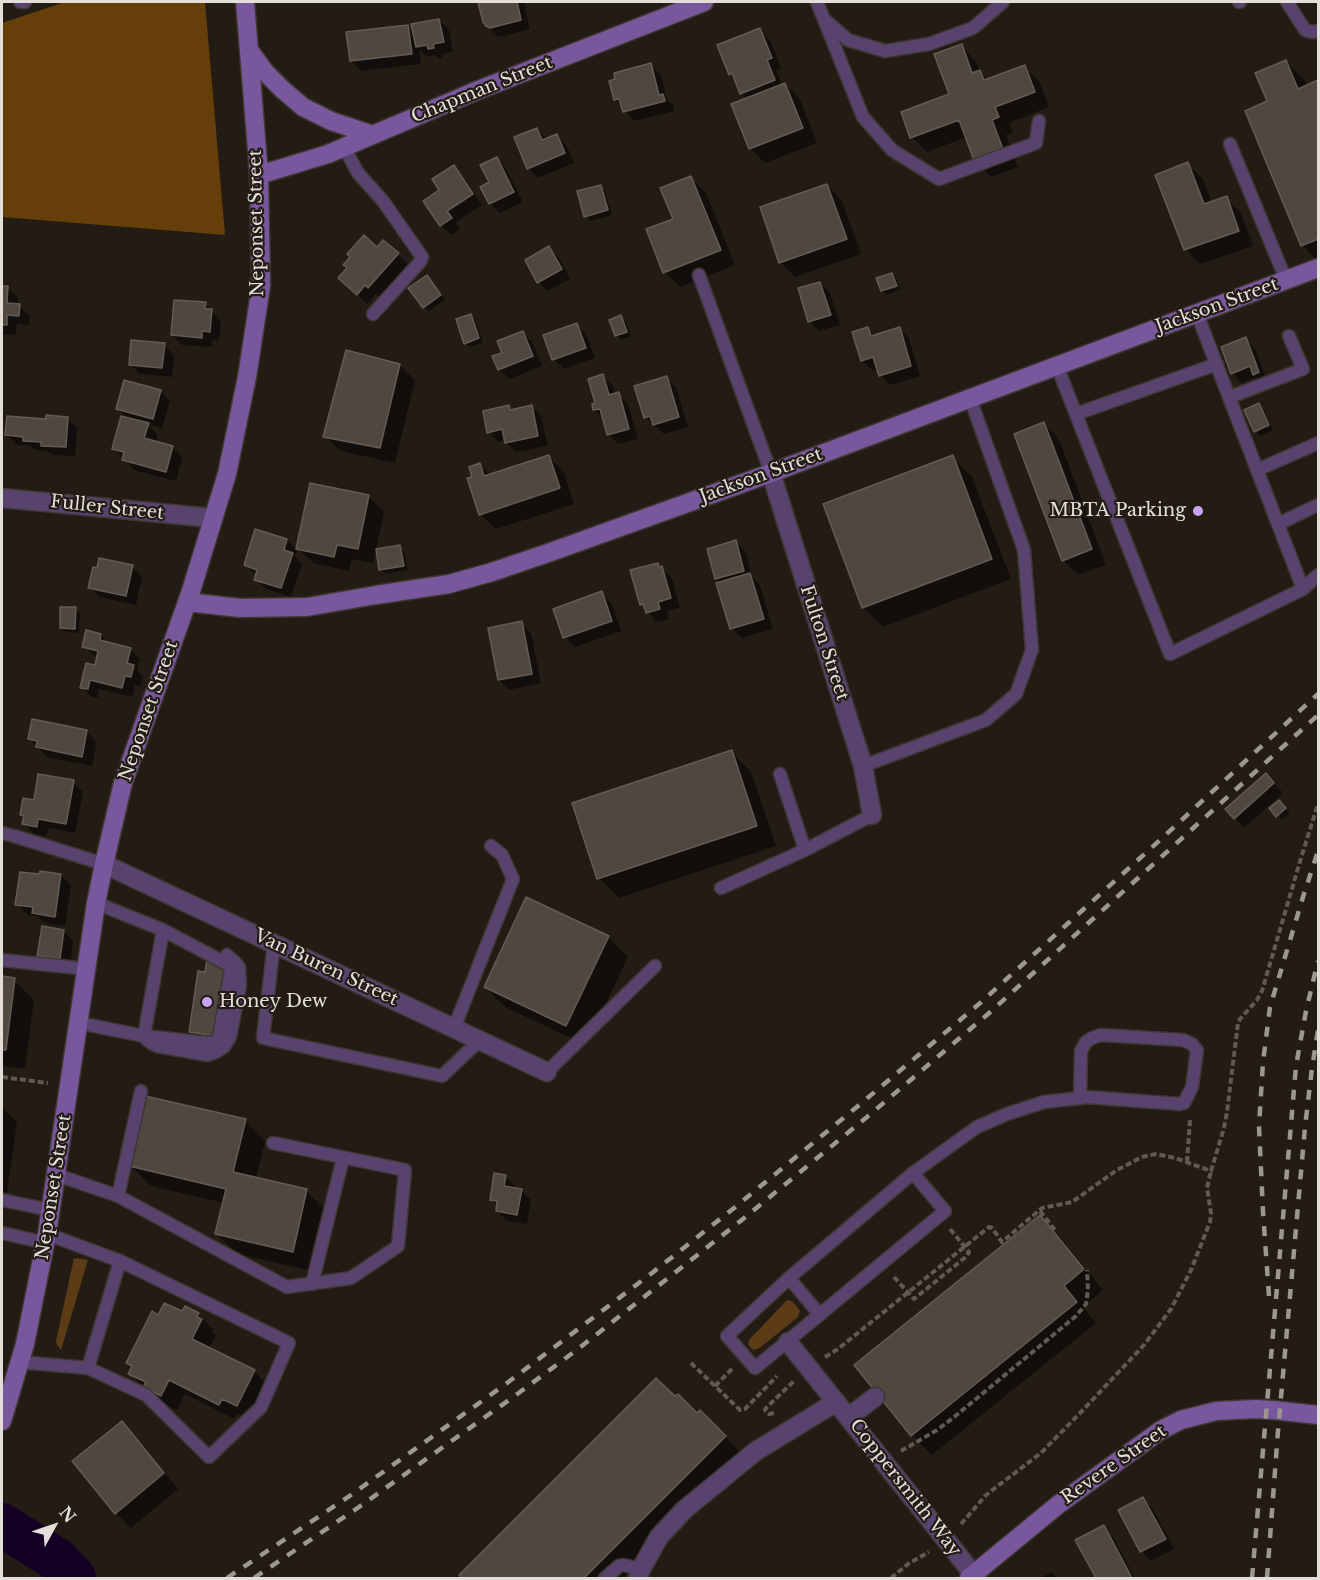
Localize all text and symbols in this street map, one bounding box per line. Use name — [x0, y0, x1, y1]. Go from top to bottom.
street label: Chapman Street — [408, 52, 556, 128]
street label: Neponset Street — [245, 149, 269, 297]
street label: Jackson Street — [1153, 274, 1281, 338]
street label: Jackson Street — [697, 444, 825, 508]
street label: Fuller Street — [49, 491, 165, 525]
place label: MBTA Parking — [1050, 500, 1186, 522]
marker: MBTA Parking — [1191, 504, 1205, 518]
street label: Fulton Street — [795, 582, 853, 704]
street label: Neponset Street — [115, 638, 183, 784]
street label: Van Buren Street — [251, 925, 401, 1011]
place label: Honey Dew — [219, 991, 327, 1013]
marker: Honey Dew — [200, 995, 214, 1009]
street label: Neponset Street — [32, 1113, 76, 1261]
street label: Coppersmith Way — [845, 1415, 965, 1561]
street label: Revere Street — [1057, 1421, 1171, 1509]
north arrow — [24, 1496, 84, 1556]
text: N — [55, 1502, 80, 1527]

